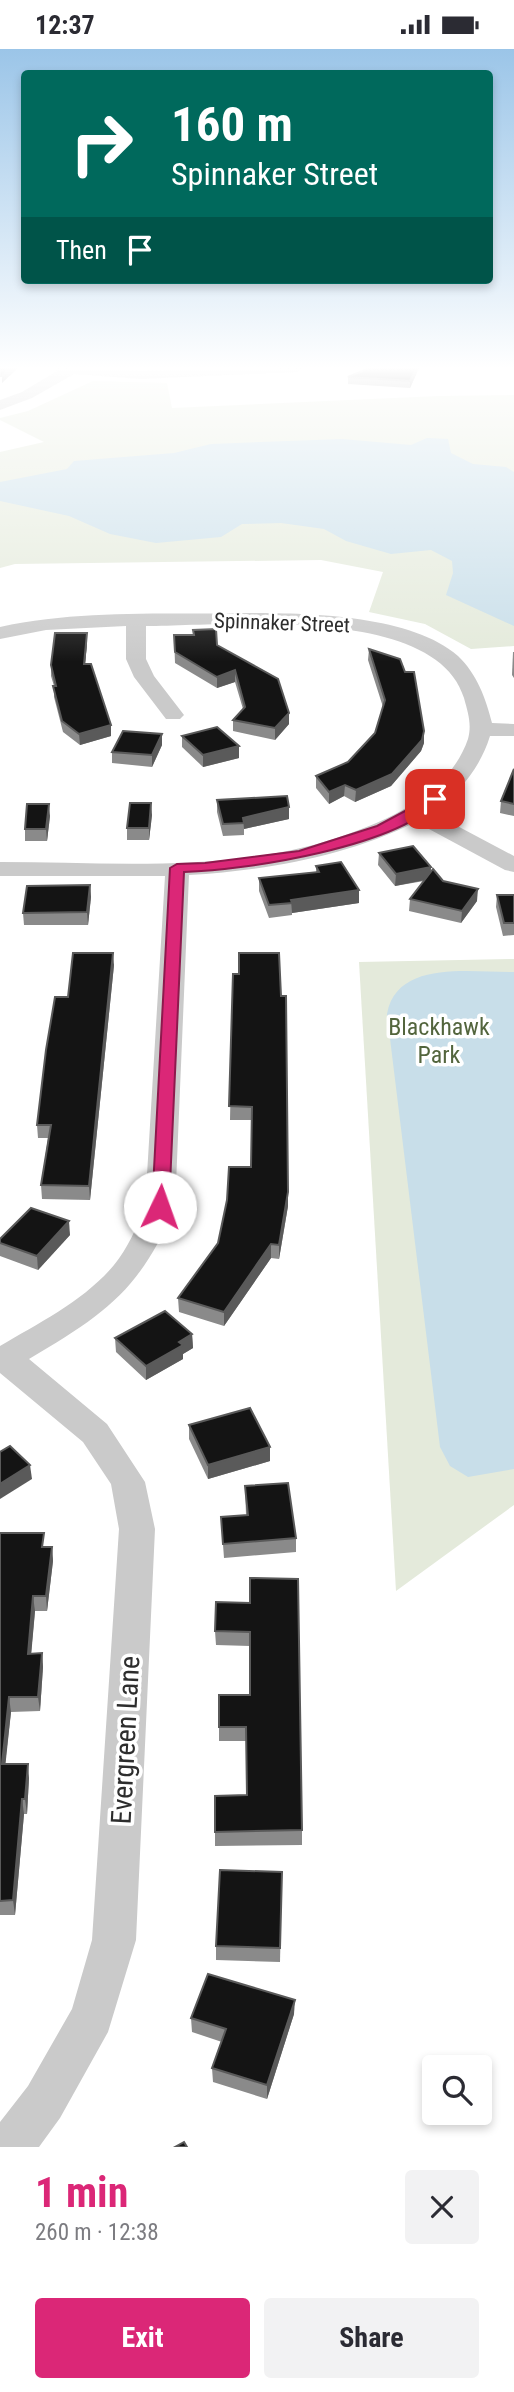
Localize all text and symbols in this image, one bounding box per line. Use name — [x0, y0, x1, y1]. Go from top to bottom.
text: 12:37 — [35, 10, 95, 40]
text: 160 m — [171, 96, 293, 153]
icon: right — [56, 98, 147, 189]
text: Spinnaker Street — [171, 155, 378, 193]
icon: arrive — [121, 231, 159, 269]
text: Then — [56, 235, 107, 265]
street label: Spinnaker Street — [214, 609, 350, 637]
pin — [405, 769, 465, 829]
icon: arrive — [416, 780, 454, 818]
park label: Blackhawk Park — [388, 1013, 490, 1069]
position arrow — [123, 1170, 197, 1244]
street label: Evergreen Lane — [105, 1655, 146, 1825]
map controls — [422, 2055, 492, 2125]
button: search — [422, 2055, 492, 2125]
text: 1 min — [35, 2168, 128, 2217]
button: close — [405, 2170, 479, 2244]
text: 260 m · 12:38 — [35, 2219, 159, 2246]
button: Exit — [35, 2298, 250, 2378]
button: Share — [264, 2298, 479, 2378]

